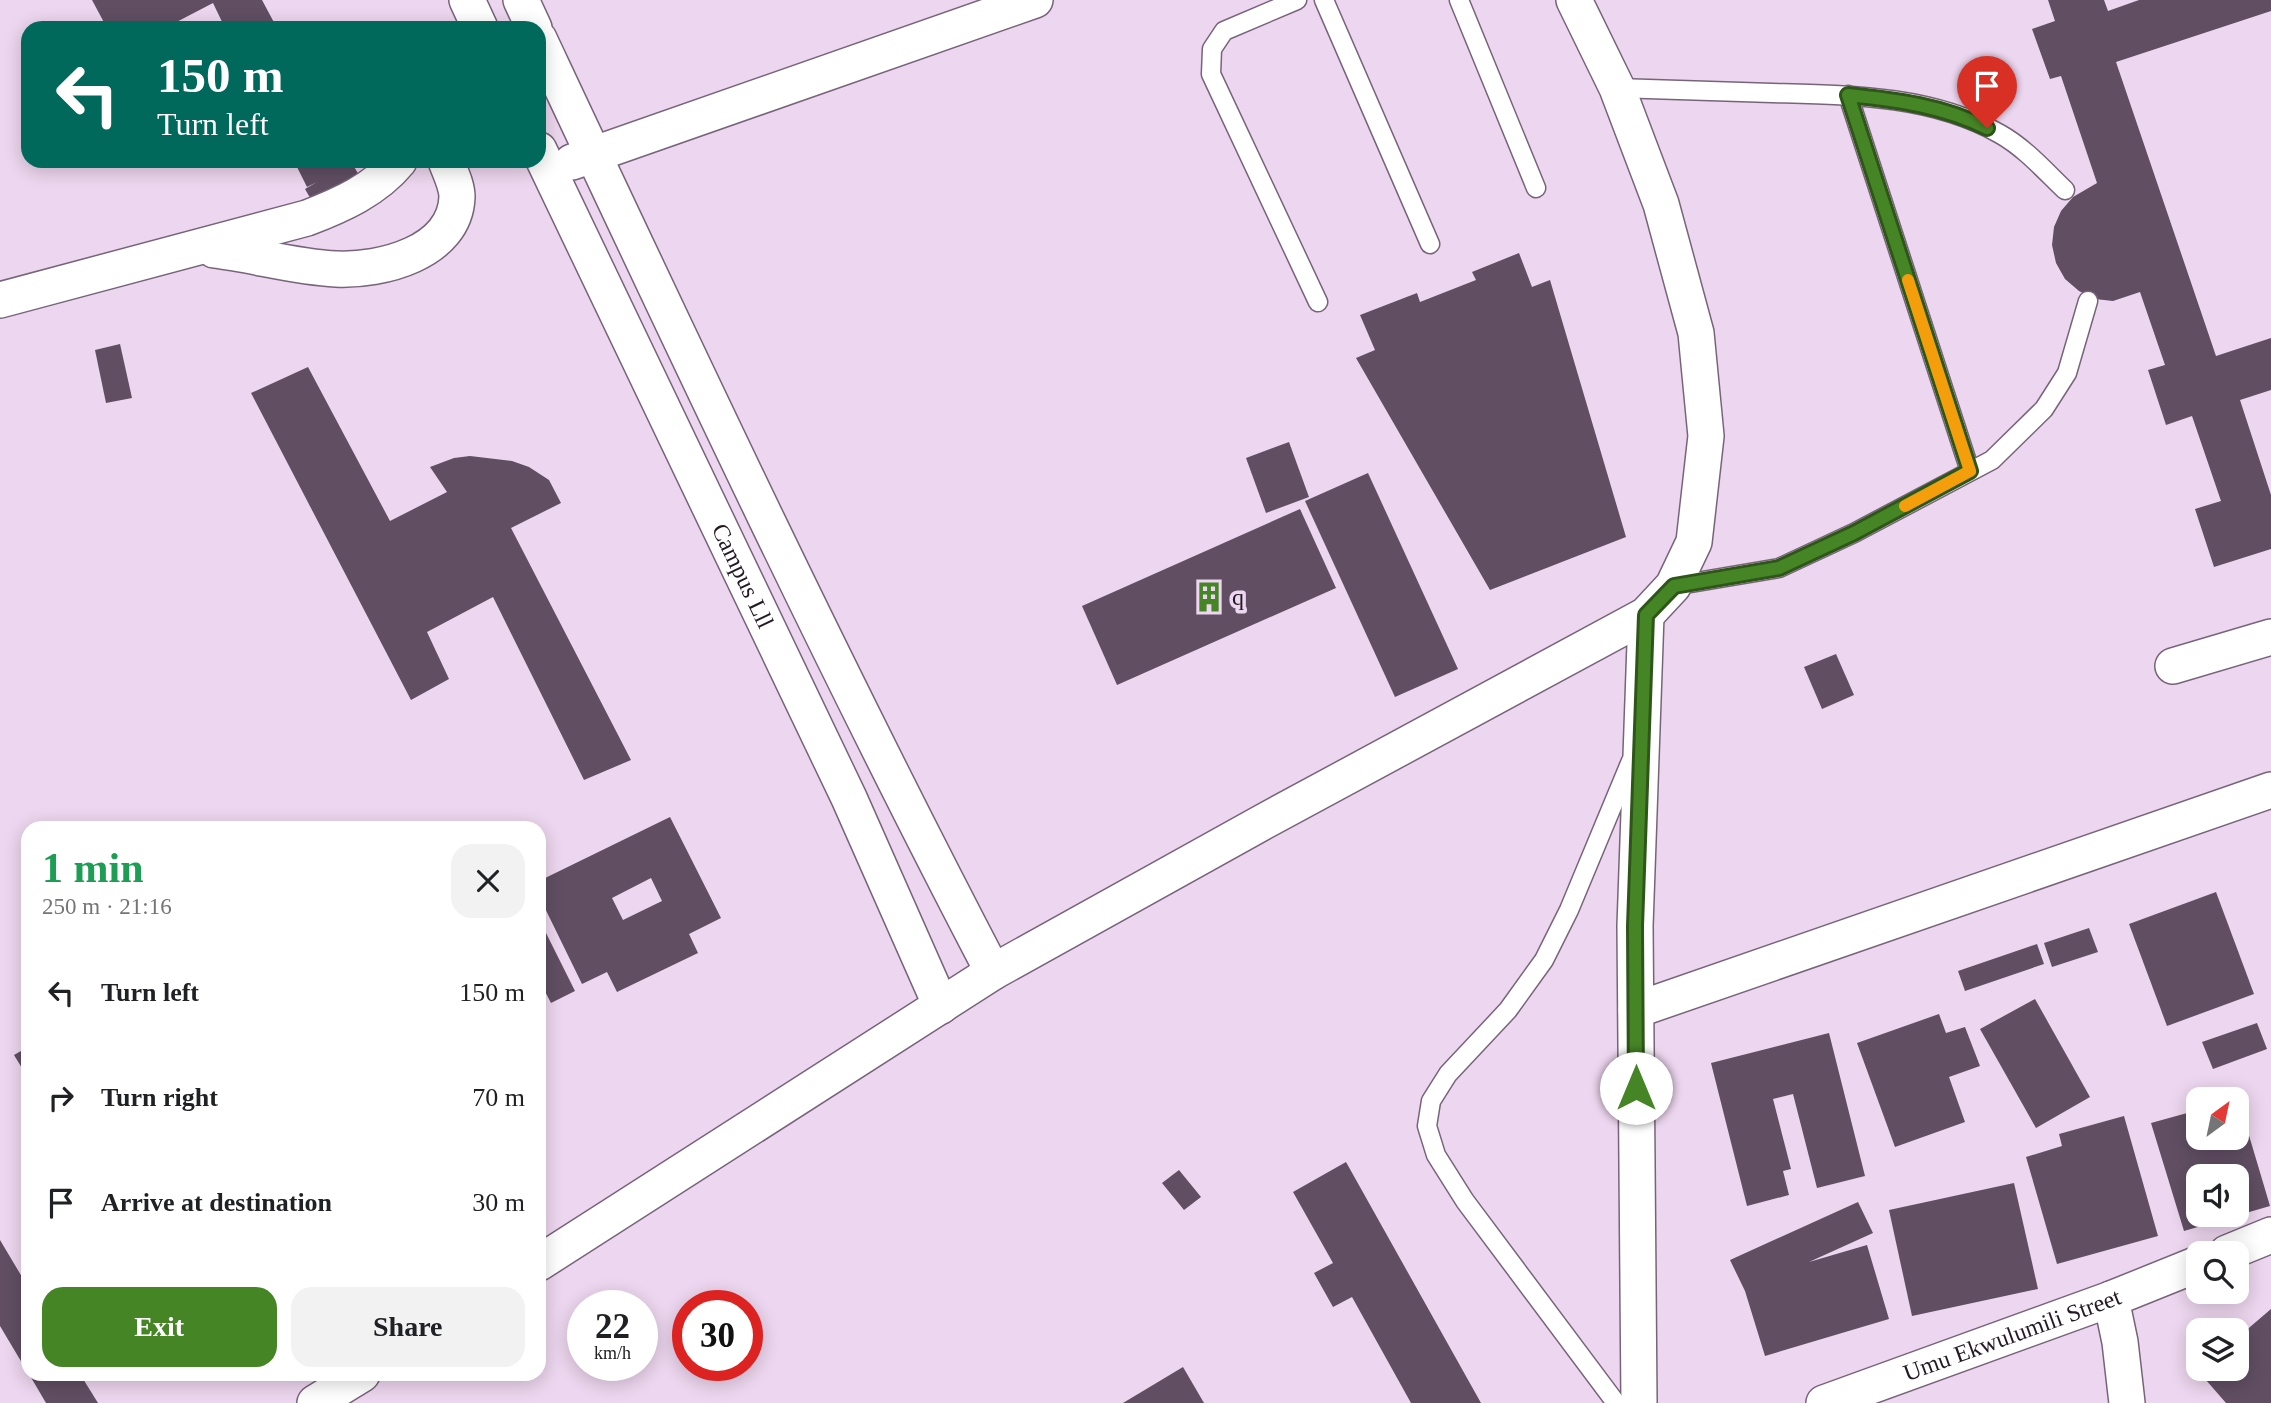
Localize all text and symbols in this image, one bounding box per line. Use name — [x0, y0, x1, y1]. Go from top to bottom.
text: 150 m — [157, 48, 284, 103]
icon: left — [42, 49, 133, 140]
pin — [1957, 56, 2017, 128]
icon: arrive — [1968, 67, 2006, 105]
text: Turn left — [157, 106, 269, 142]
street label: Campus Lll — [707, 519, 779, 633]
building icon: q — [1192, 580, 1226, 614]
place label: q — [1232, 584, 1244, 610]
button: close — [451, 844, 525, 918]
text: 1 min — [42, 845, 144, 891]
text: 250 m · 21:16 — [42, 894, 172, 919]
icon: left — [42, 974, 80, 1012]
text: Turn left — [101, 978, 199, 1007]
text: 150 m — [459, 978, 525, 1007]
position arrow — [1599, 1051, 1673, 1125]
icon: right — [42, 1079, 80, 1117]
text: Turn right — [101, 1083, 218, 1112]
text: 70 m — [472, 1083, 525, 1112]
north arrow — [2186, 1087, 2249, 1150]
map controls — [2186, 1087, 2249, 1381]
button: sound — [2186, 1164, 2249, 1227]
icon: arrive — [42, 1184, 80, 1222]
text: Arrive at destination — [101, 1188, 332, 1217]
text: 30 m — [472, 1188, 525, 1217]
button: search — [2186, 1241, 2249, 1304]
street label: Umu Ekwulumili Street — [1900, 1283, 2125, 1386]
button: Exit — [42, 1287, 277, 1367]
button: Share — [291, 1287, 525, 1367]
speed limit sign: 30 — [672, 1290, 763, 1381]
text: 22 — [595, 1307, 630, 1346]
button: layers — [2186, 1318, 2249, 1381]
text: km/h — [594, 1343, 631, 1363]

